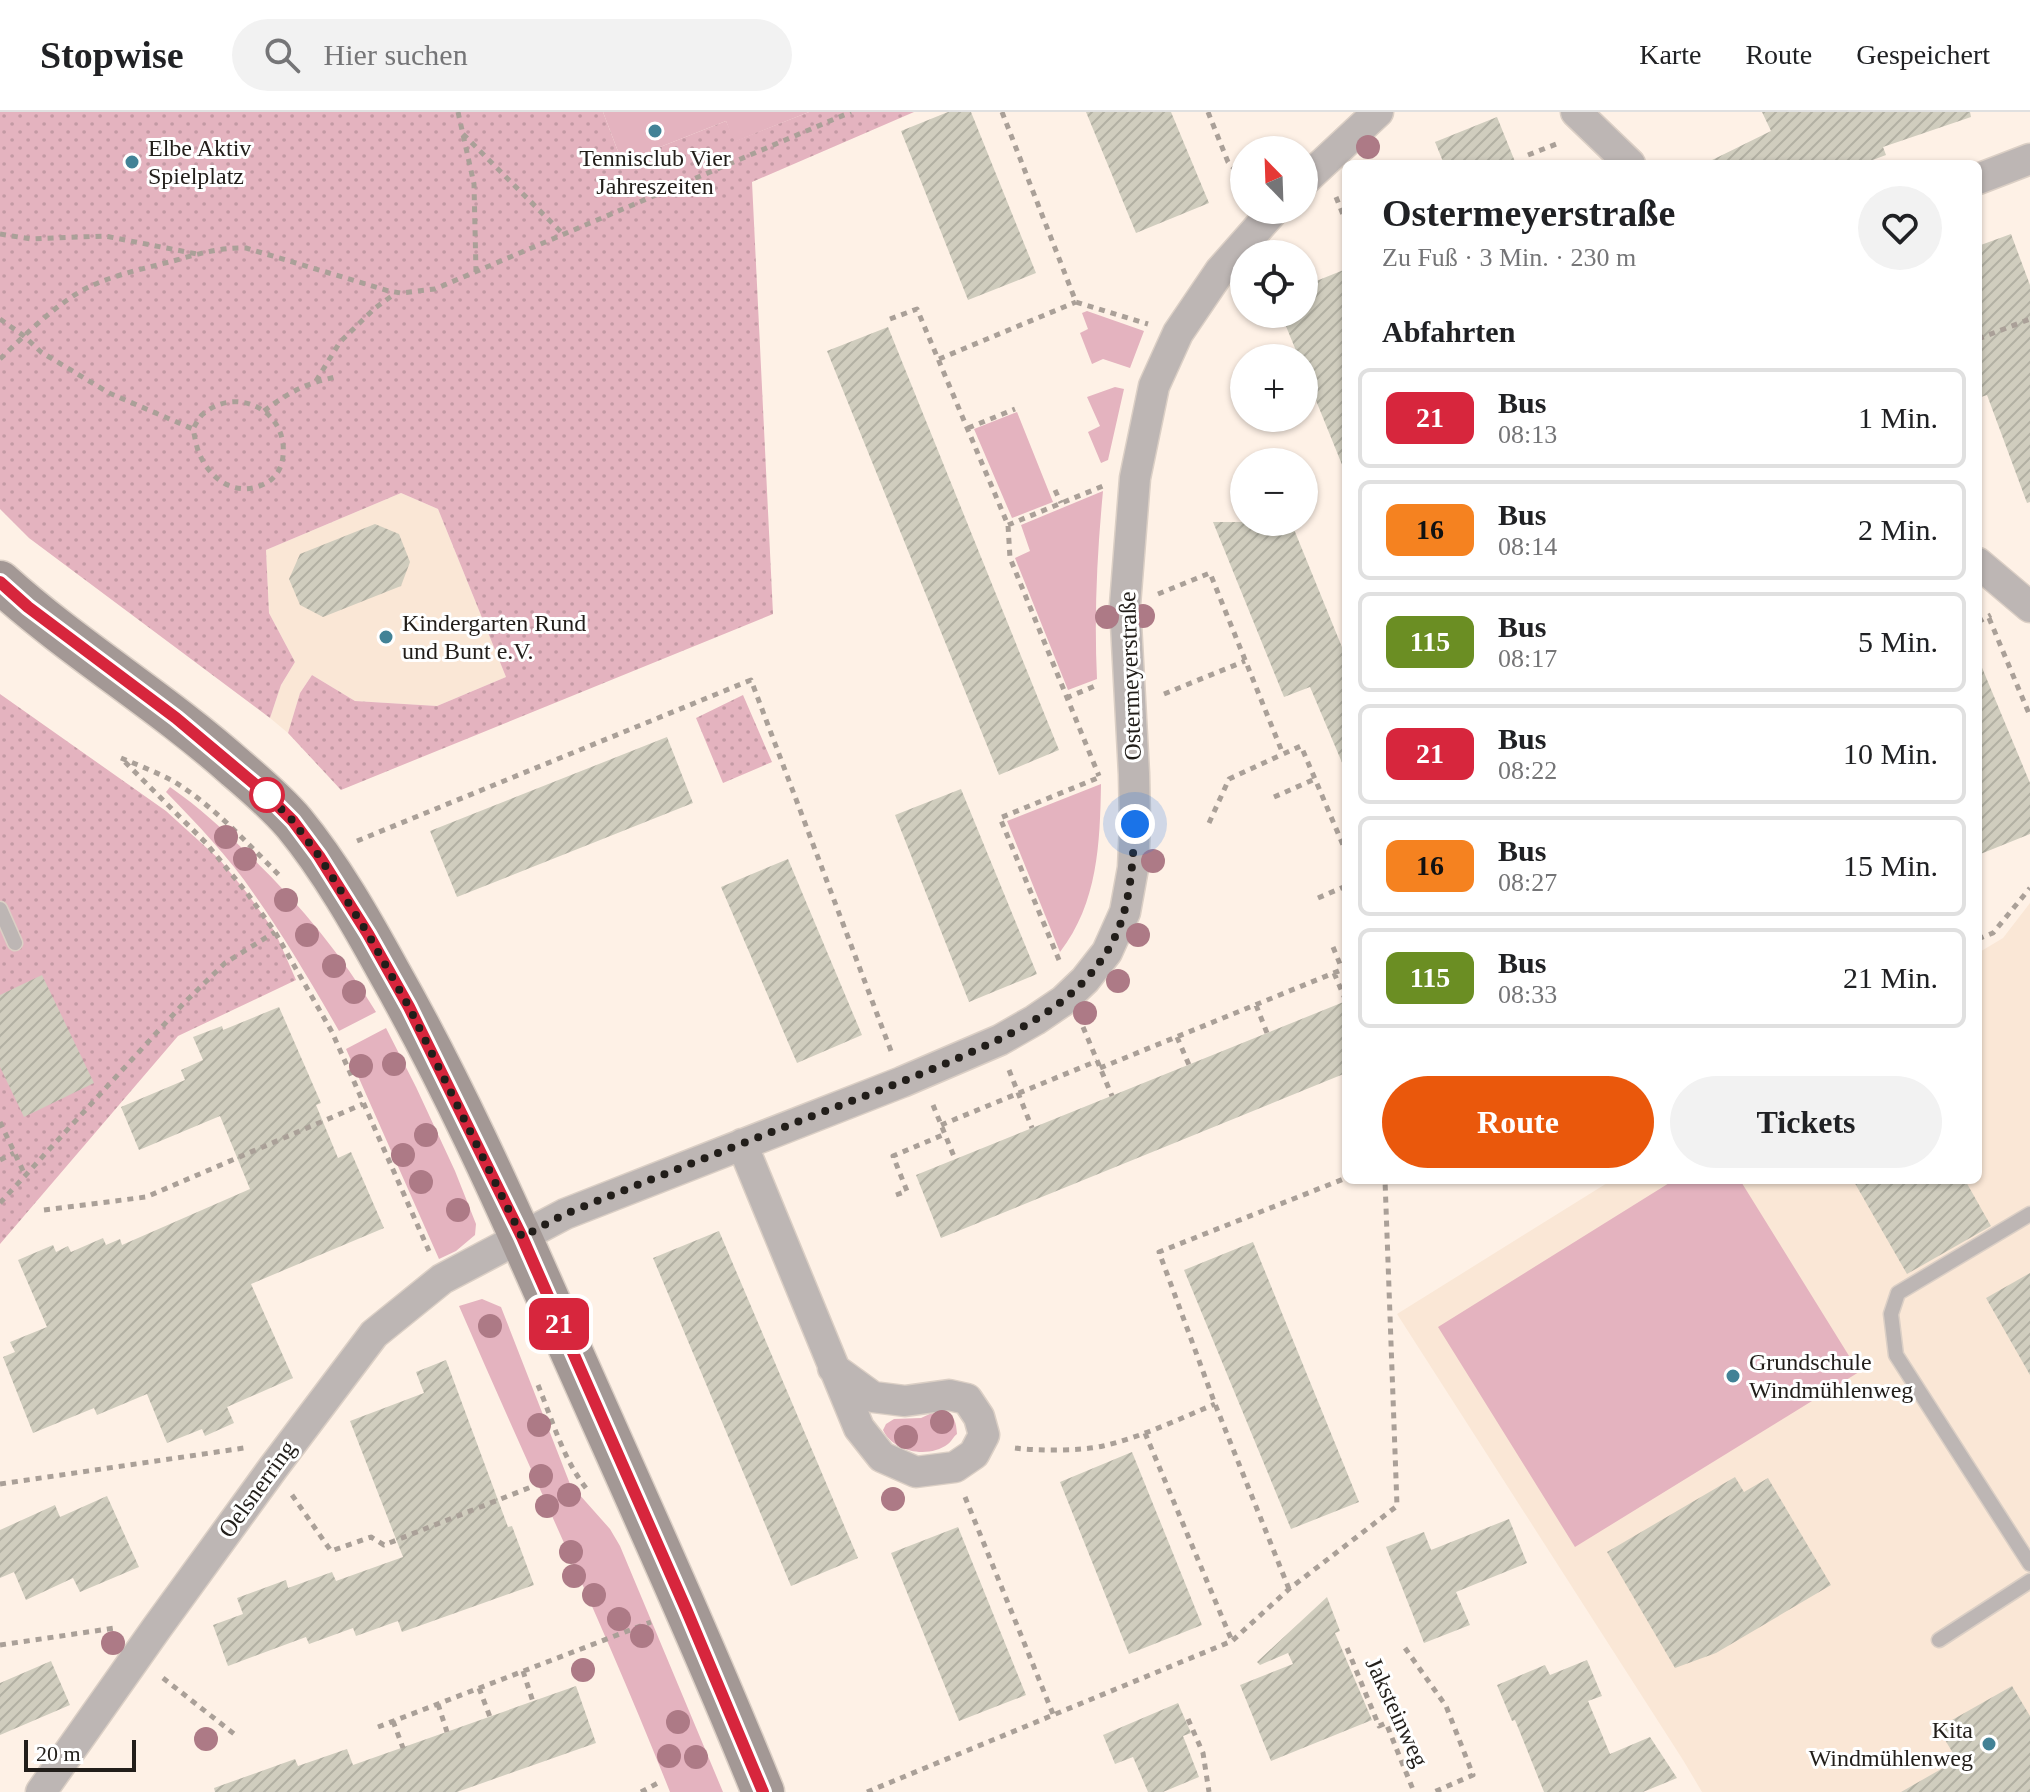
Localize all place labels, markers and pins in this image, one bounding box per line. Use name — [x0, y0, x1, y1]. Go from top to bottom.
marker: Tennisclub Vier Jahreszeiten — [646, 122, 664, 140]
place label: Elbe Aktiv Spielplatz — [148, 135, 251, 189]
place label: Tennisclub Vier Jahreszeiten — [579, 145, 731, 199]
marker: Elbe Aktiv Spielplatz — [123, 153, 141, 171]
place label: Kindergarten Rund und Bunt e.V. — [402, 610, 586, 664]
marker: Kindergarten Rund und Bunt e.V. — [377, 628, 395, 646]
unlabelled marker — [250, 778, 284, 812]
place label: Grundschule Windmühlenweg — [1749, 1349, 1913, 1403]
marker: Grundschule Windmühlenweg — [1724, 1367, 1742, 1385]
place label: Kita Windmühlenweg — [1809, 1717, 1973, 1771]
marker: Kita Windmühlenweg — [1980, 1735, 1998, 1753]

